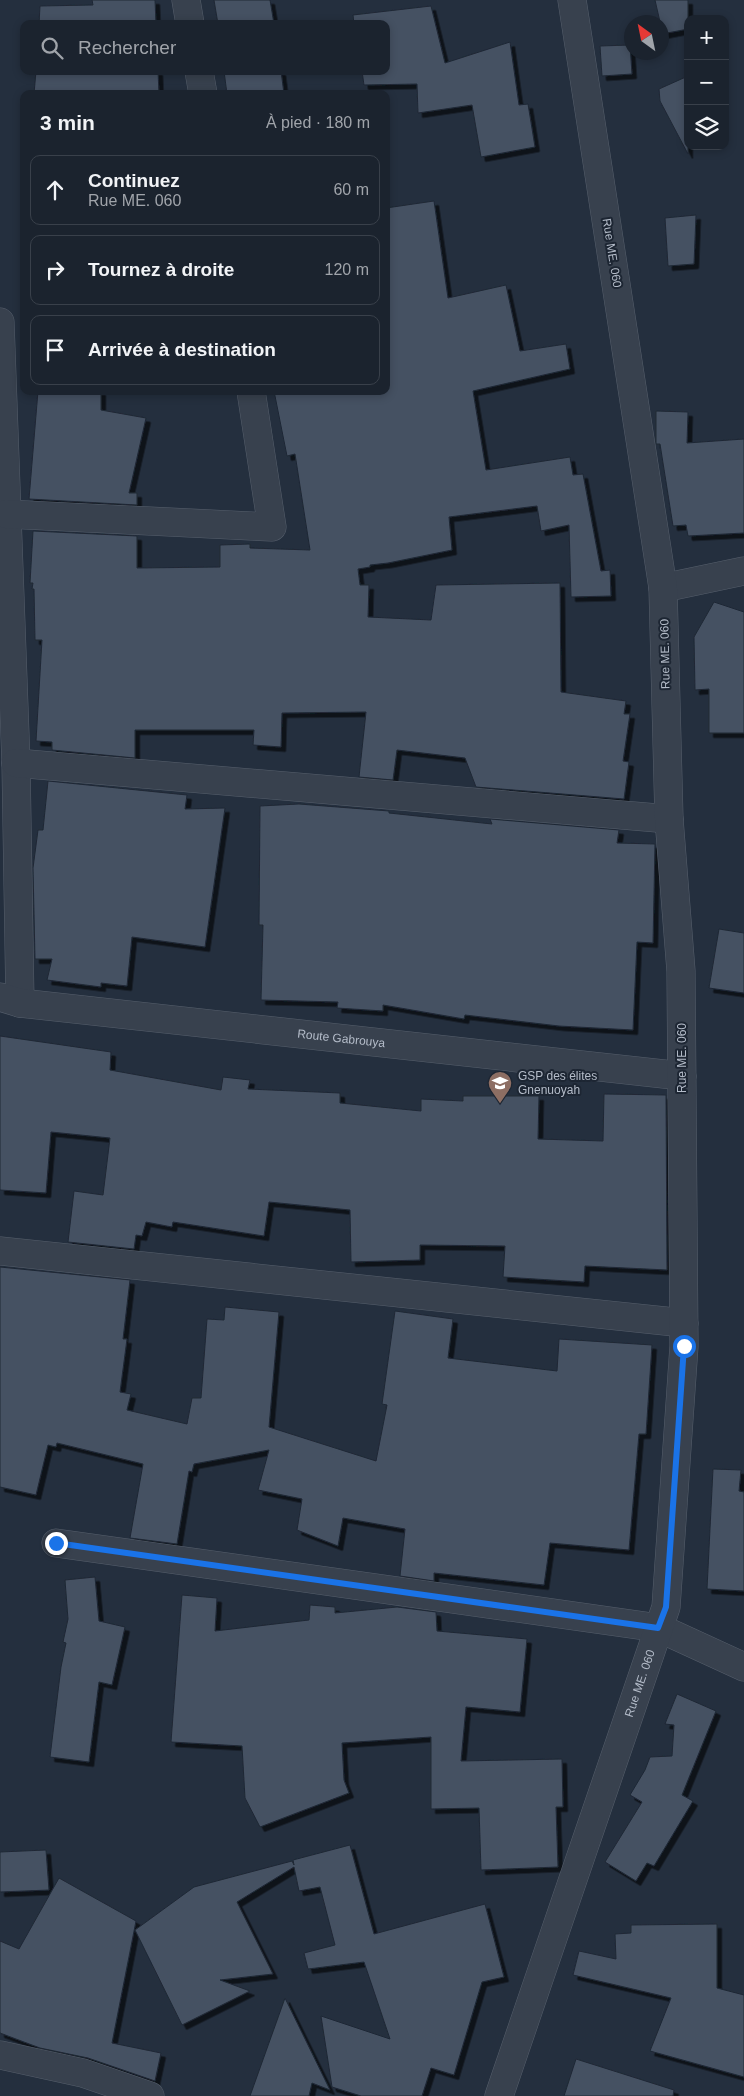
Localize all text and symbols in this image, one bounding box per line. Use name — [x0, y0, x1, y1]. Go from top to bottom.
north arrow — [624, 15, 669, 60]
map controls — [684, 15, 729, 150]
button: + — [684, 15, 729, 60]
search box — [20, 20, 390, 75]
icon: search — [38, 34, 66, 62]
text: Rechercher — [78, 37, 176, 58]
button: − — [684, 60, 729, 105]
button: layers — [684, 105, 729, 150]
text: 3 min — [40, 111, 95, 134]
text: À pied · 180 m — [266, 114, 370, 131]
text: Continuez — [88, 170, 180, 191]
icon: ahead — [41, 176, 69, 204]
text: 60 m — [333, 181, 369, 198]
text: Rue ME. 060 — [88, 192, 181, 209]
street label: Rue ME. 060 — [600, 217, 624, 289]
icon: right — [41, 256, 69, 284]
text: Tournez à droite — [88, 259, 234, 280]
text: 120 m — [325, 261, 369, 278]
icon: arrive — [41, 336, 69, 364]
text: Arrivée à destination — [88, 339, 276, 360]
street label: Rue ME. 060 — [657, 619, 673, 689]
street label: Rue ME. 060 — [675, 1023, 689, 1093]
street label: Route Gabrouya — [297, 1027, 386, 1050]
place label: GSP des élites Gnenuoyah — [518, 1069, 597, 1097]
school or university icon: GSP des élites Gnenuoyah — [487, 1070, 513, 1104]
route start — [673, 1335, 696, 1358]
route end — [45, 1532, 68, 1555]
street label: Rue ME. 060 — [622, 1648, 658, 1719]

